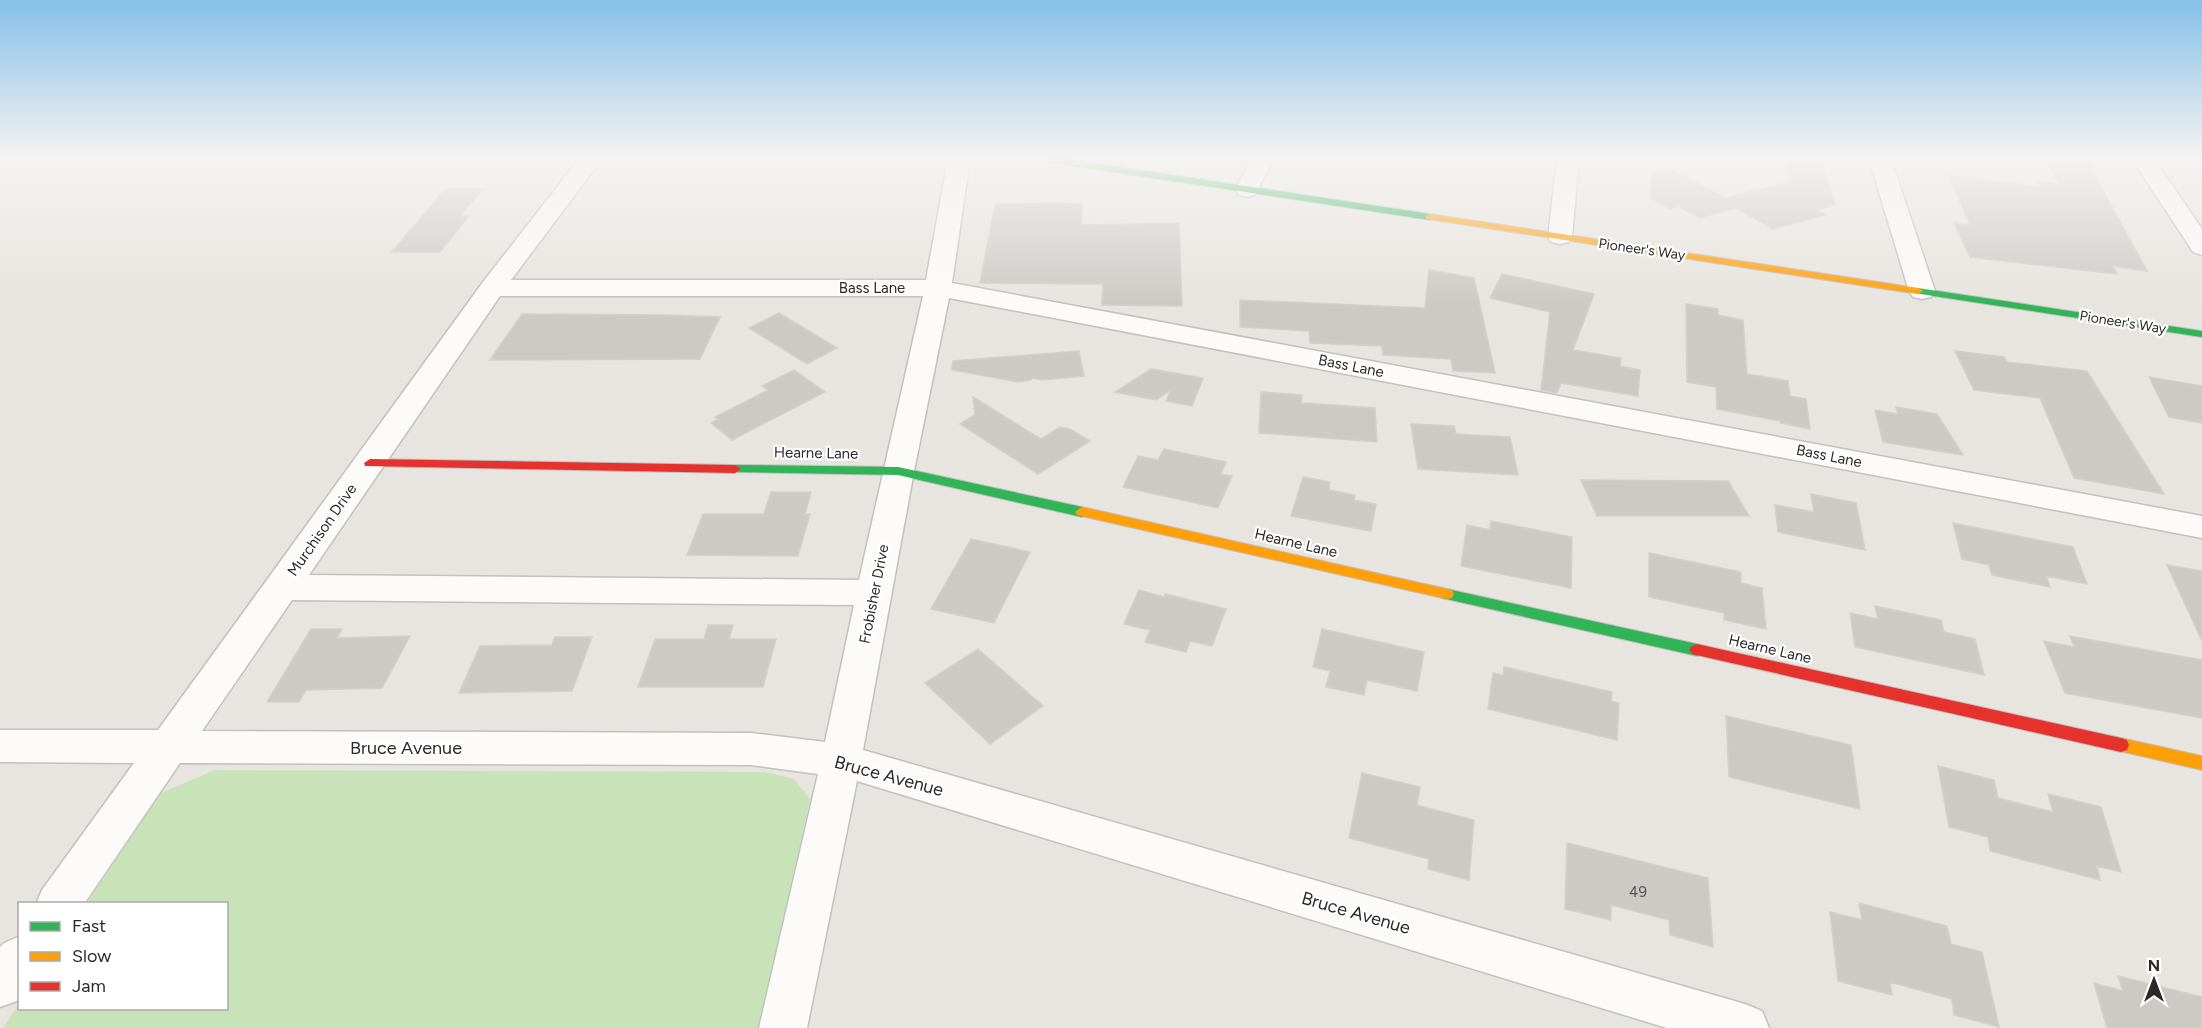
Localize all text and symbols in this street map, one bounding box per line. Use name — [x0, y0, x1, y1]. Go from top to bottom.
street label: Pioneer's Way — [1597, 235, 1687, 264]
street label: Bass Lane — [839, 279, 905, 297]
street label: Pioneer's Way — [2078, 307, 2168, 338]
street label: Bass Lane — [1317, 351, 1385, 381]
street label: Bass Lane — [1795, 441, 1863, 471]
street label: Hearne Lane — [774, 443, 858, 463]
street label: Murchison Drive — [283, 480, 361, 580]
street label: Hearne Lane — [1253, 525, 1339, 561]
street label: Frobisher Drive — [856, 543, 892, 645]
street label: Hearne Lane — [1727, 631, 1813, 667]
street label: Bruce Avenue — [350, 737, 462, 759]
street label: Bruce Avenue — [832, 751, 946, 801]
house number: 49 — [1629, 883, 1647, 901]
street label: Bruce Avenue — [1299, 887, 1413, 939]
legend — [18, 902, 228, 1010]
text: Fast — [72, 915, 106, 937]
text: Slow — [72, 945, 111, 967]
north arrow — [2124, 950, 2184, 1010]
text: N — [2148, 956, 2160, 975]
text: Jam — [72, 975, 106, 997]

